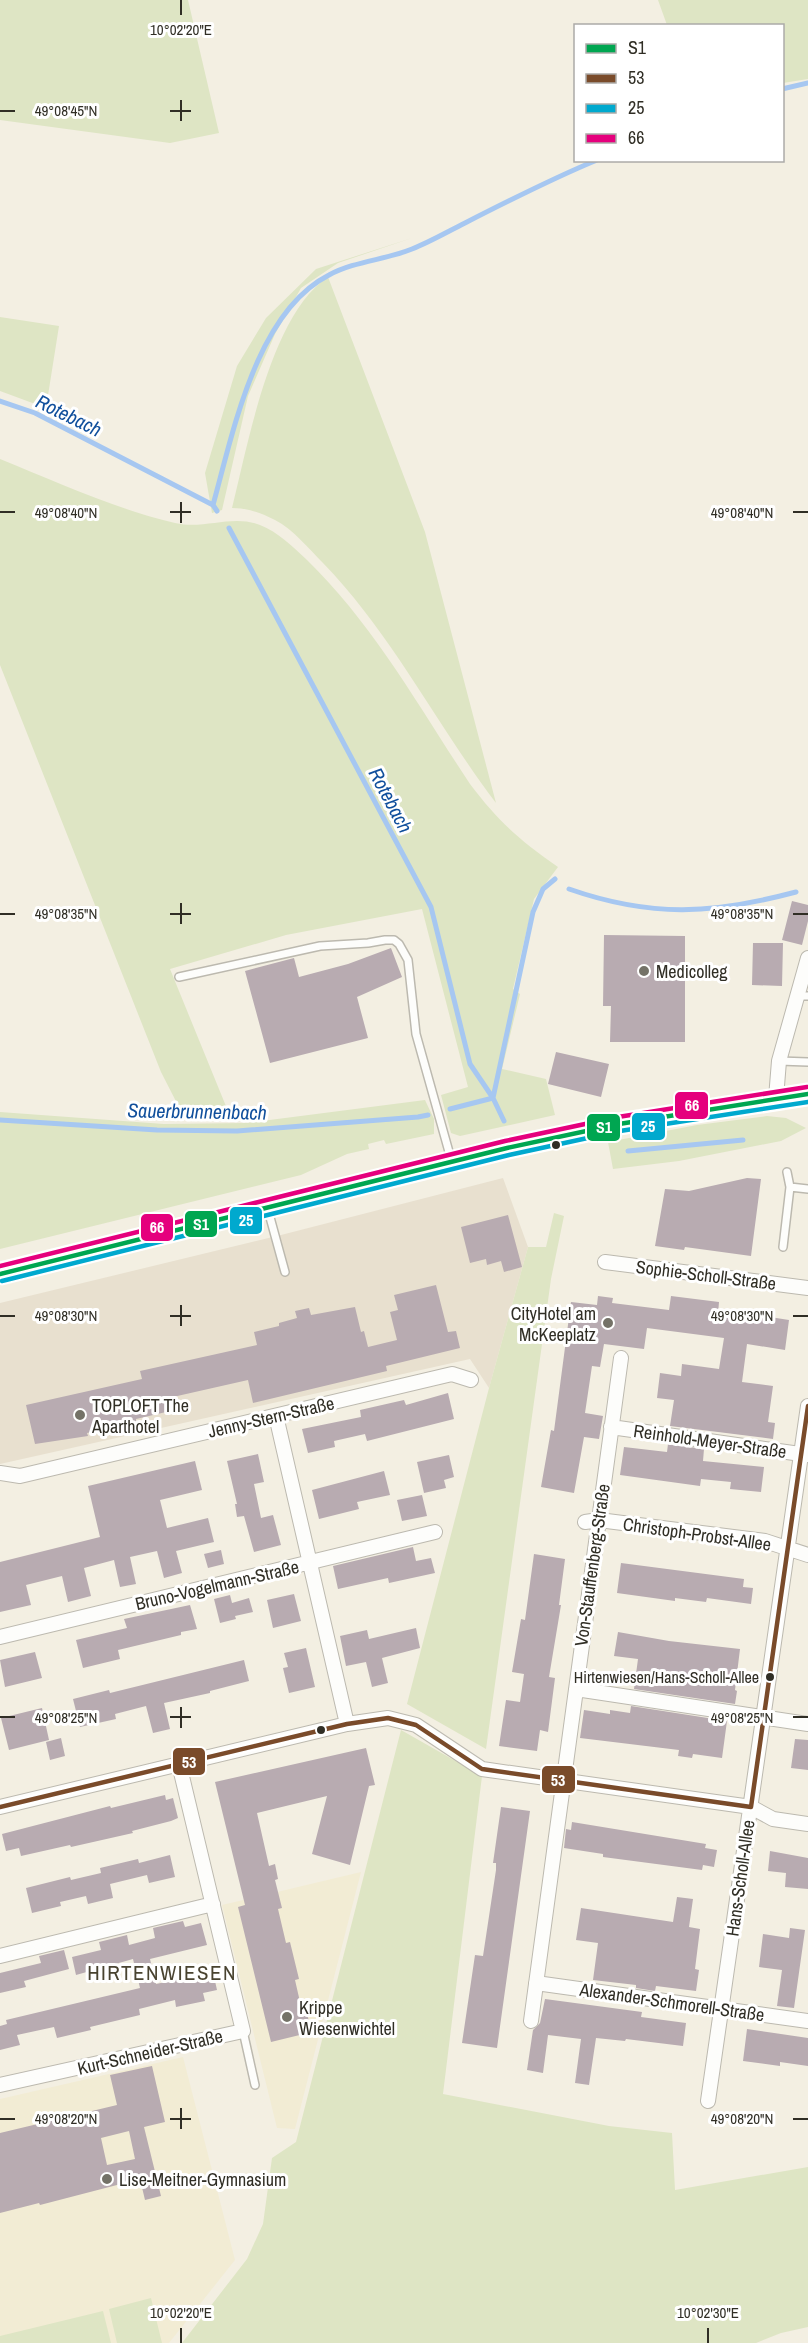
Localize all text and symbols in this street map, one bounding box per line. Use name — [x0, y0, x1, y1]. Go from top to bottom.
text: 10°02'20"E — [150, 19, 212, 40]
legend — [574, 24, 784, 162]
text: S1 — [628, 35, 647, 60]
text: 53 — [628, 65, 644, 90]
text: 25 — [628, 95, 644, 120]
text: 49°08'45"N — [35, 100, 97, 121]
text: 66 — [628, 125, 644, 150]
water label: Rotebach — [32, 387, 106, 443]
text: 49°08'40"N — [35, 502, 97, 523]
text: 49°08'40"N — [711, 502, 773, 523]
water label: Rotebach — [363, 763, 419, 837]
text: 49°08'35"N — [35, 903, 97, 924]
text: 49°08'35"N — [711, 903, 773, 924]
place label: Medicolleg — [656, 959, 728, 984]
marker: Medicolleg — [637, 964, 651, 978]
line badge: 66 — [674, 1091, 709, 1120]
text: 66 — [685, 1094, 699, 1116]
water label: Sauerbrunnenbach — [127, 1096, 267, 1126]
line badge: 25 — [631, 1112, 666, 1141]
line badge: S1 — [586, 1113, 621, 1142]
text: 25 — [641, 1115, 655, 1137]
text: S1 — [596, 1116, 613, 1138]
unlabelled marker — [550, 1139, 562, 1151]
line badge: 25 — [229, 1206, 263, 1235]
text: 25 — [239, 1209, 253, 1231]
line badge: S1 — [184, 1210, 218, 1238]
line badge: 66 — [140, 1213, 174, 1242]
text: S1 — [193, 1213, 210, 1235]
text: 66 — [150, 1216, 164, 1238]
street label: Sophie-Scholl-Straße — [634, 1254, 778, 1296]
place label: CityHotel am McKeeplatz — [511, 1301, 596, 1347]
text: 49°08'30"N — [35, 1305, 97, 1326]
text: 49°08'30"N — [711, 1305, 773, 1326]
marker: CityHotel am McKeeplatz — [601, 1316, 615, 1330]
street label: Jenny-Stern-Straße — [205, 1390, 337, 1444]
place label: TOPLOFT The Aparthotel — [91, 1393, 189, 1439]
marker: TOPLOFT The Aparthotel — [73, 1408, 87, 1422]
street label: Reinhold-Meyer-Straße — [632, 1418, 788, 1464]
street label: Von-Stauffenberg-Straße — [568, 1482, 616, 1648]
street label: Christoph-Probst-Allee — [621, 1511, 773, 1557]
street label: Bruno-Vogelmann-Straße — [133, 1554, 301, 1616]
place label: Hirtenwiesen/Hans-Scholl-Allee — [574, 1666, 759, 1688]
marker: Hirtenwiesen/Hans-Scholl-Allee — [764, 1671, 776, 1683]
text: 49°08'25"N — [35, 1707, 97, 1728]
text: 49°08'25"N — [711, 1707, 773, 1728]
unlabelled marker — [315, 1724, 327, 1736]
line badge: 53 — [172, 1747, 206, 1776]
text: 53 — [182, 1751, 196, 1773]
line badge: 53 — [541, 1765, 576, 1794]
text: 53 — [551, 1769, 565, 1791]
street label: Hans-Scholl-Allee — [719, 1818, 761, 1938]
district label: HIRTENWIESEN — [87, 1958, 237, 1987]
street label: Alexander-Schmorell-Straße — [577, 1977, 766, 2027]
place label: Krippe Wiesenwichtel — [299, 1995, 395, 2041]
marker: Krippe Wiesenwichtel — [280, 2010, 294, 2024]
street label: Kurt-Schneider-Straße — [75, 2023, 225, 2081]
text: 49°08'20"N — [35, 2108, 97, 2129]
text: 49°08'20"N — [711, 2108, 773, 2129]
place label: Lise-Meitner-Gymnasium — [119, 2167, 286, 2192]
marker: Lise-Meitner-Gymnasium — [100, 2172, 114, 2186]
text: 10°02'20"E — [150, 2302, 212, 2323]
text: 10°02'30"E — [677, 2302, 739, 2323]

